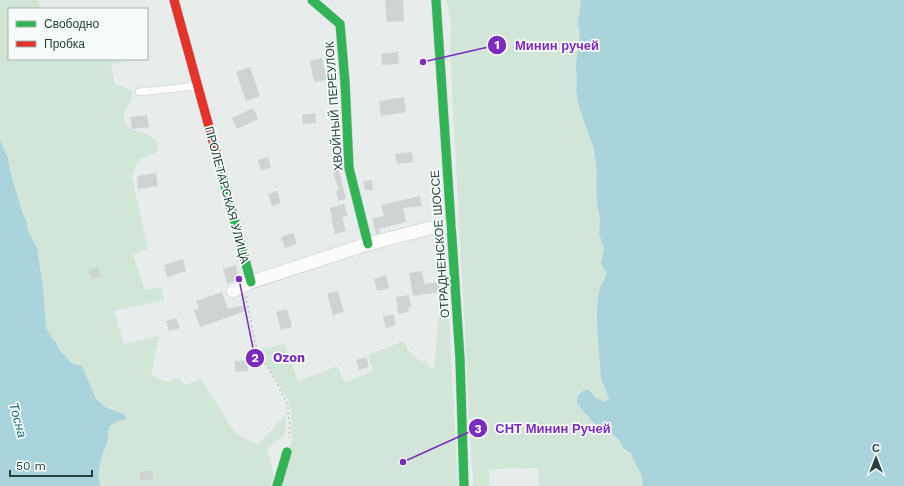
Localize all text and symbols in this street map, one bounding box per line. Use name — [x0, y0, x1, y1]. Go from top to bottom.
legend — [8, 8, 148, 60]
text: Свободно — [44, 17, 99, 31]
callout: Минин ручей — [487, 33, 607, 58]
text: Пробка — [44, 37, 85, 51]
text: 1 — [494, 38, 500, 52]
text: Минин ручей — [515, 38, 599, 53]
street label: ХВОЙНЫЙ ПЕРЕУЛОК — [321, 41, 346, 171]
street label: ПРОЛЕТАРСКАЯ УЛИЦА — [202, 125, 252, 265]
street label: ОТРАДНЕНСКОЕ ШОССЕ — [428, 170, 452, 318]
callout: Ozon — [245, 345, 313, 370]
text: Ozon — [273, 350, 305, 365]
text: 2 — [251, 351, 259, 365]
water label: Тосна — [6, 401, 30, 439]
callout: СНТ Минин Ручей — [468, 416, 619, 441]
text: СНТ Минин Ручей — [495, 421, 611, 436]
text: 3 — [474, 422, 482, 436]
north arrow — [856, 438, 896, 478]
text: С — [872, 442, 880, 455]
scale bar — [10, 452, 92, 478]
text: 50 m — [16, 459, 46, 473]

